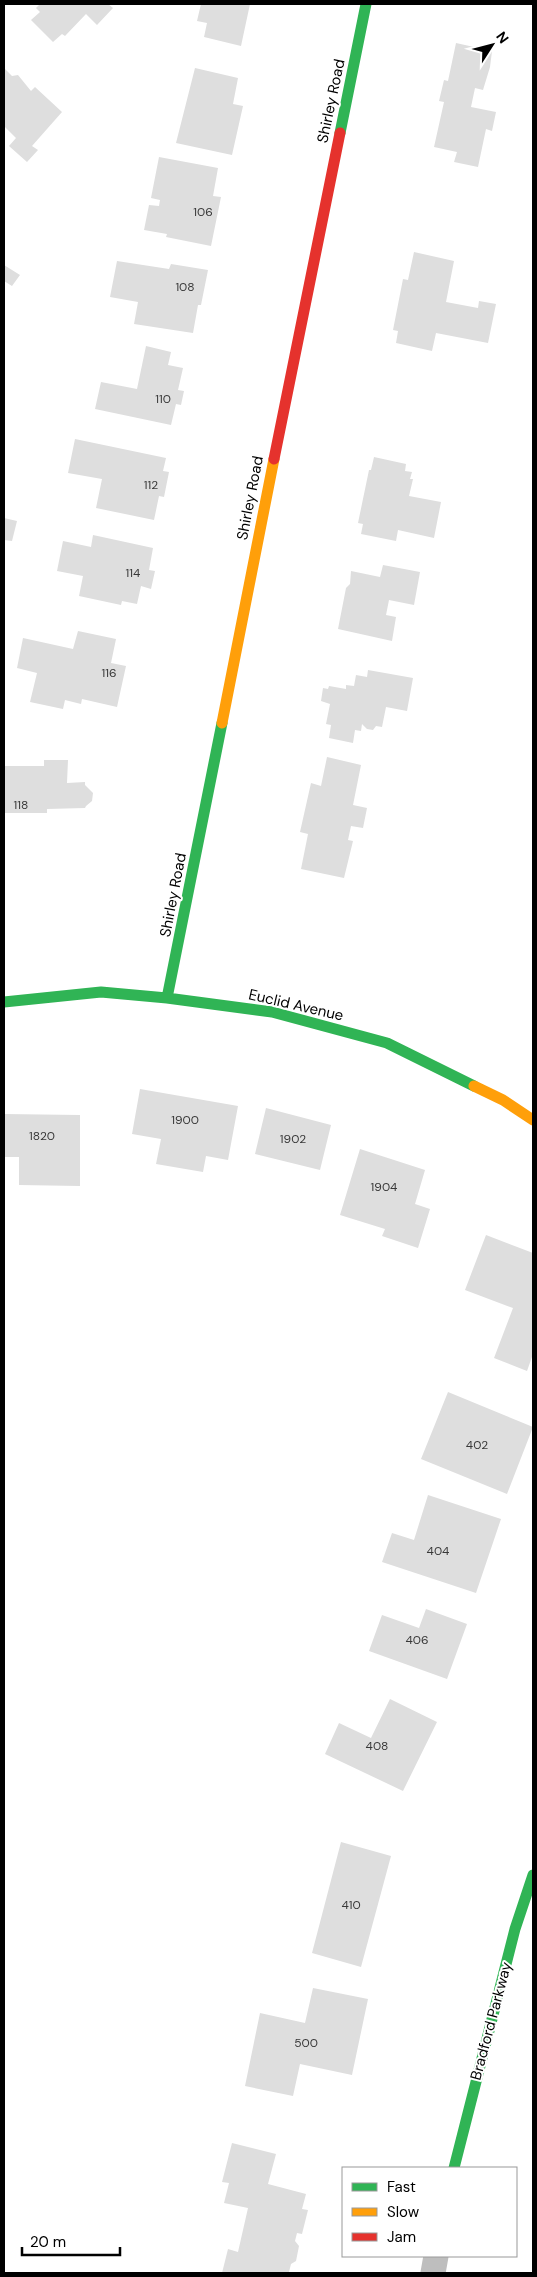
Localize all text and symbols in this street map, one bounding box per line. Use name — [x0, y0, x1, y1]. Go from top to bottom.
north arrow — [467, 20, 517, 70]
text: N — [492, 28, 513, 47]
street label: Shirley Road — [312, 57, 350, 145]
house number: 106 — [193, 204, 213, 220]
house number: 108 — [175, 279, 195, 295]
house number: 110 — [155, 391, 171, 407]
street label: Shirley Road — [232, 454, 268, 542]
house number: 112 — [144, 477, 158, 493]
house number: 114 — [126, 565, 140, 581]
house number: 116 — [101, 665, 117, 681]
house number: 118 — [14, 797, 28, 813]
street label: Shirley Road — [155, 851, 191, 939]
street label: Euclid Avenue — [247, 984, 345, 1026]
house number: 1900 — [171, 1112, 199, 1128]
house number: 1820 — [29, 1128, 55, 1144]
house number: 1902 — [280, 1131, 306, 1147]
house number: 1904 — [371, 1179, 397, 1195]
house number: 402 — [466, 1437, 488, 1453]
house number: 404 — [427, 1543, 449, 1559]
house number: 406 — [405, 1632, 429, 1648]
house number: 408 — [366, 1738, 388, 1754]
house number: 410 — [341, 1897, 361, 1913]
street label: Bradford Parkway — [466, 1959, 517, 2082]
house number: 500 — [294, 2035, 318, 2051]
legend — [342, 2167, 517, 2257]
text: Fast — [387, 2177, 416, 2197]
text: Slow — [387, 2202, 420, 2222]
scale bar — [22, 2224, 120, 2256]
text: Jam — [387, 2227, 416, 2247]
text: 20 m — [30, 2232, 66, 2252]

